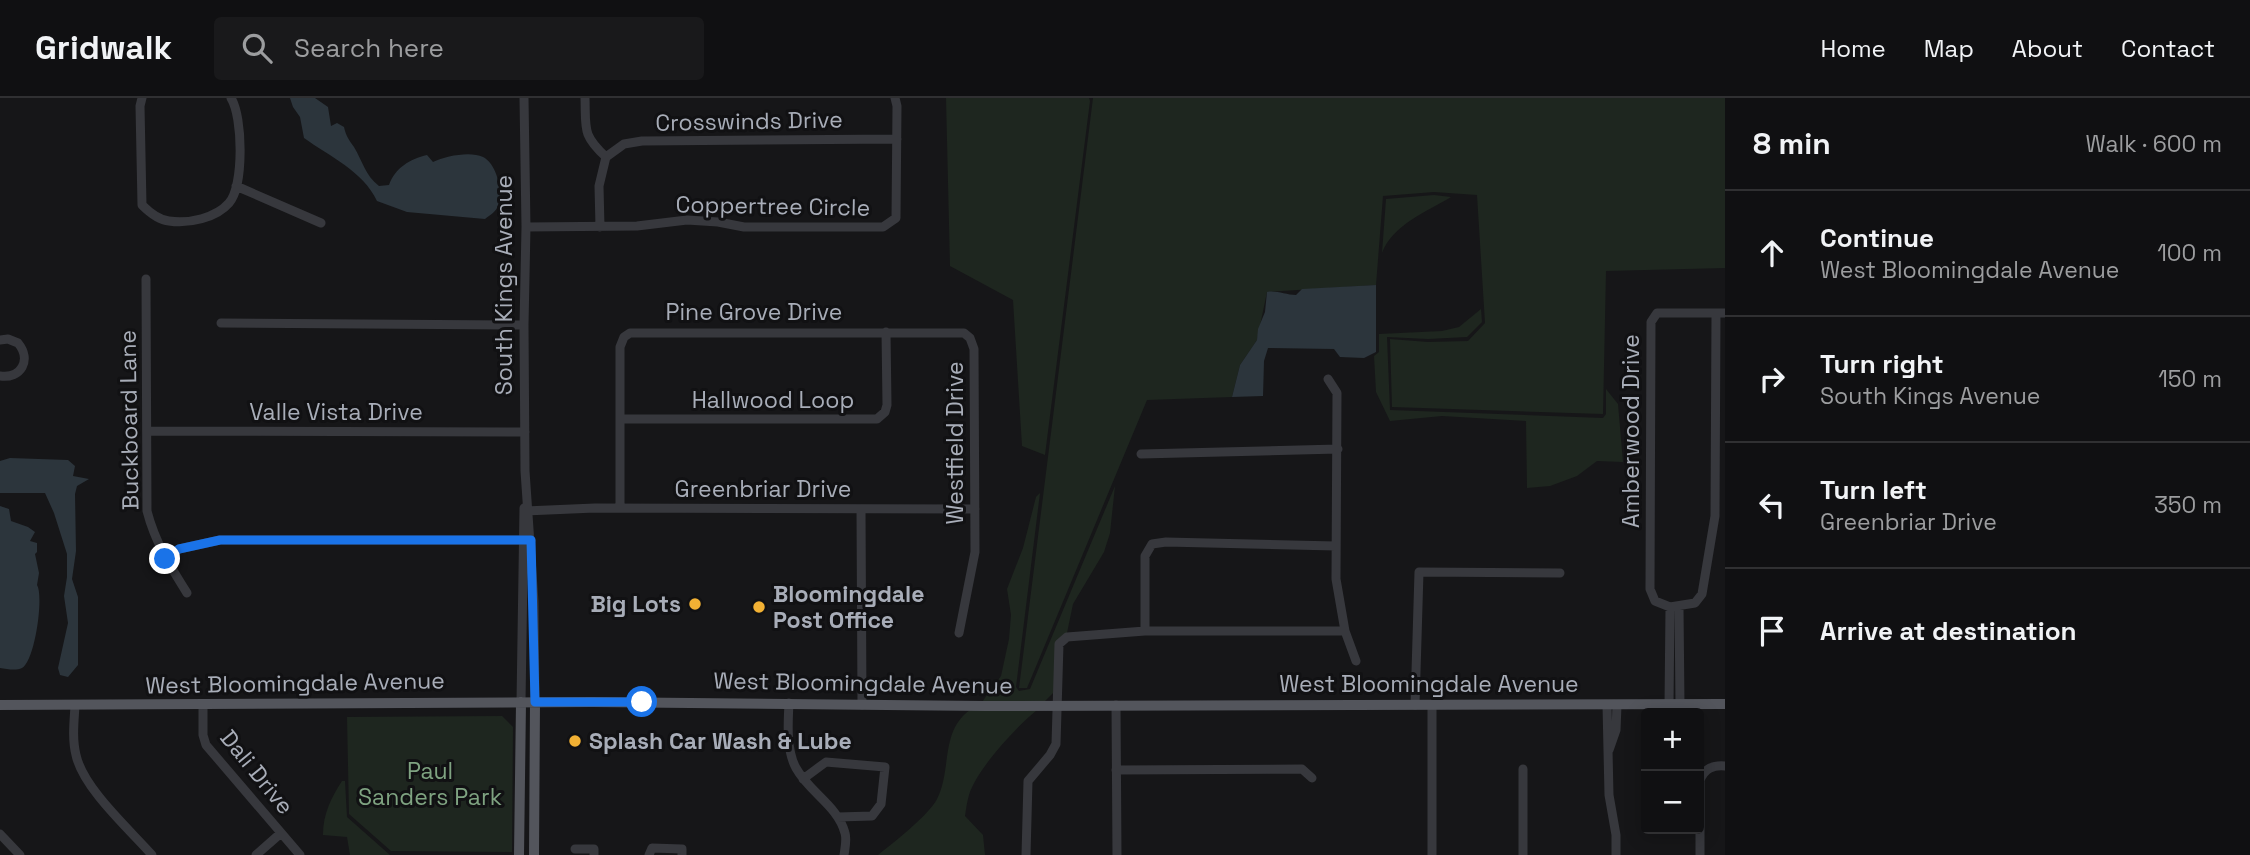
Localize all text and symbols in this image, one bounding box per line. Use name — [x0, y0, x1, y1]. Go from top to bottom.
search box — [214, 17, 704, 80]
text: Gridwalk — [35, 27, 172, 69]
icon: search — [238, 29, 276, 67]
text: Search here — [294, 31, 444, 65]
text: Home — [1820, 33, 1886, 64]
text: Map — [1924, 33, 1974, 64]
text: About — [2012, 33, 2083, 64]
text: Contact — [2121, 33, 2215, 64]
street label: Crosswinds Drive — [655, 104, 843, 138]
text: 8 min — [1753, 124, 1831, 163]
text: Walk · 600 m — [2086, 129, 2222, 159]
street label: South Kings Avenue — [489, 175, 519, 395]
street label: Coppertree Circle — [675, 189, 871, 223]
text: Continue — [1820, 221, 1934, 255]
icon: ahead — [1753, 234, 1791, 272]
text: 100 m — [2157, 238, 2222, 268]
text: West Bloomingdale Avenue — [1820, 255, 2119, 285]
street label: Pine Grove Drive — [666, 297, 842, 327]
street label: Buckboard Lane — [112, 330, 146, 510]
street label: Amberwood Drive — [1616, 334, 1646, 528]
text: Turn right — [1820, 347, 1944, 381]
icon: right — [1753, 360, 1791, 398]
street label: Westfield Drive — [940, 362, 970, 525]
text: 150 m — [2158, 364, 2222, 394]
text: South Kings Avenue — [1820, 381, 2040, 411]
street label: Hallwood Loop — [692, 385, 854, 415]
street label: Valle Vista Drive — [249, 397, 423, 427]
text: Turn left — [1820, 473, 1927, 507]
street label: Greenbriar Drive — [675, 474, 851, 504]
icon: left — [1753, 486, 1791, 524]
text: 350 m — [2154, 490, 2222, 520]
text: Greenbriar Drive — [1820, 507, 1997, 537]
route end — [149, 543, 180, 574]
place label: Bloomingdale Post Office — [773, 579, 925, 635]
place label: Big Lots — [590, 589, 681, 619]
marker: Big Lots — [687, 596, 703, 612]
marker: Bloomingdale Post Office — [751, 599, 767, 615]
icon: arrive — [1753, 612, 1791, 650]
text: Arrive at destination — [1820, 614, 2077, 648]
street label: West Bloomingdale Avenue — [145, 665, 445, 701]
street label: West Bloomingdale Avenue — [713, 665, 1013, 701]
street label: West Bloomingdale Avenue — [1279, 669, 1579, 699]
route start — [626, 686, 657, 717]
map controls — [1641, 708, 1704, 834]
button: + — [1641, 708, 1704, 771]
street label: Dali Drive — [214, 723, 300, 821]
place label: Splash Car Wash & Lube — [589, 726, 852, 756]
marker: Splash Car Wash & Lube — [567, 733, 583, 749]
park label: Paul Sanders Park — [358, 756, 502, 812]
button: − — [1641, 771, 1704, 834]

